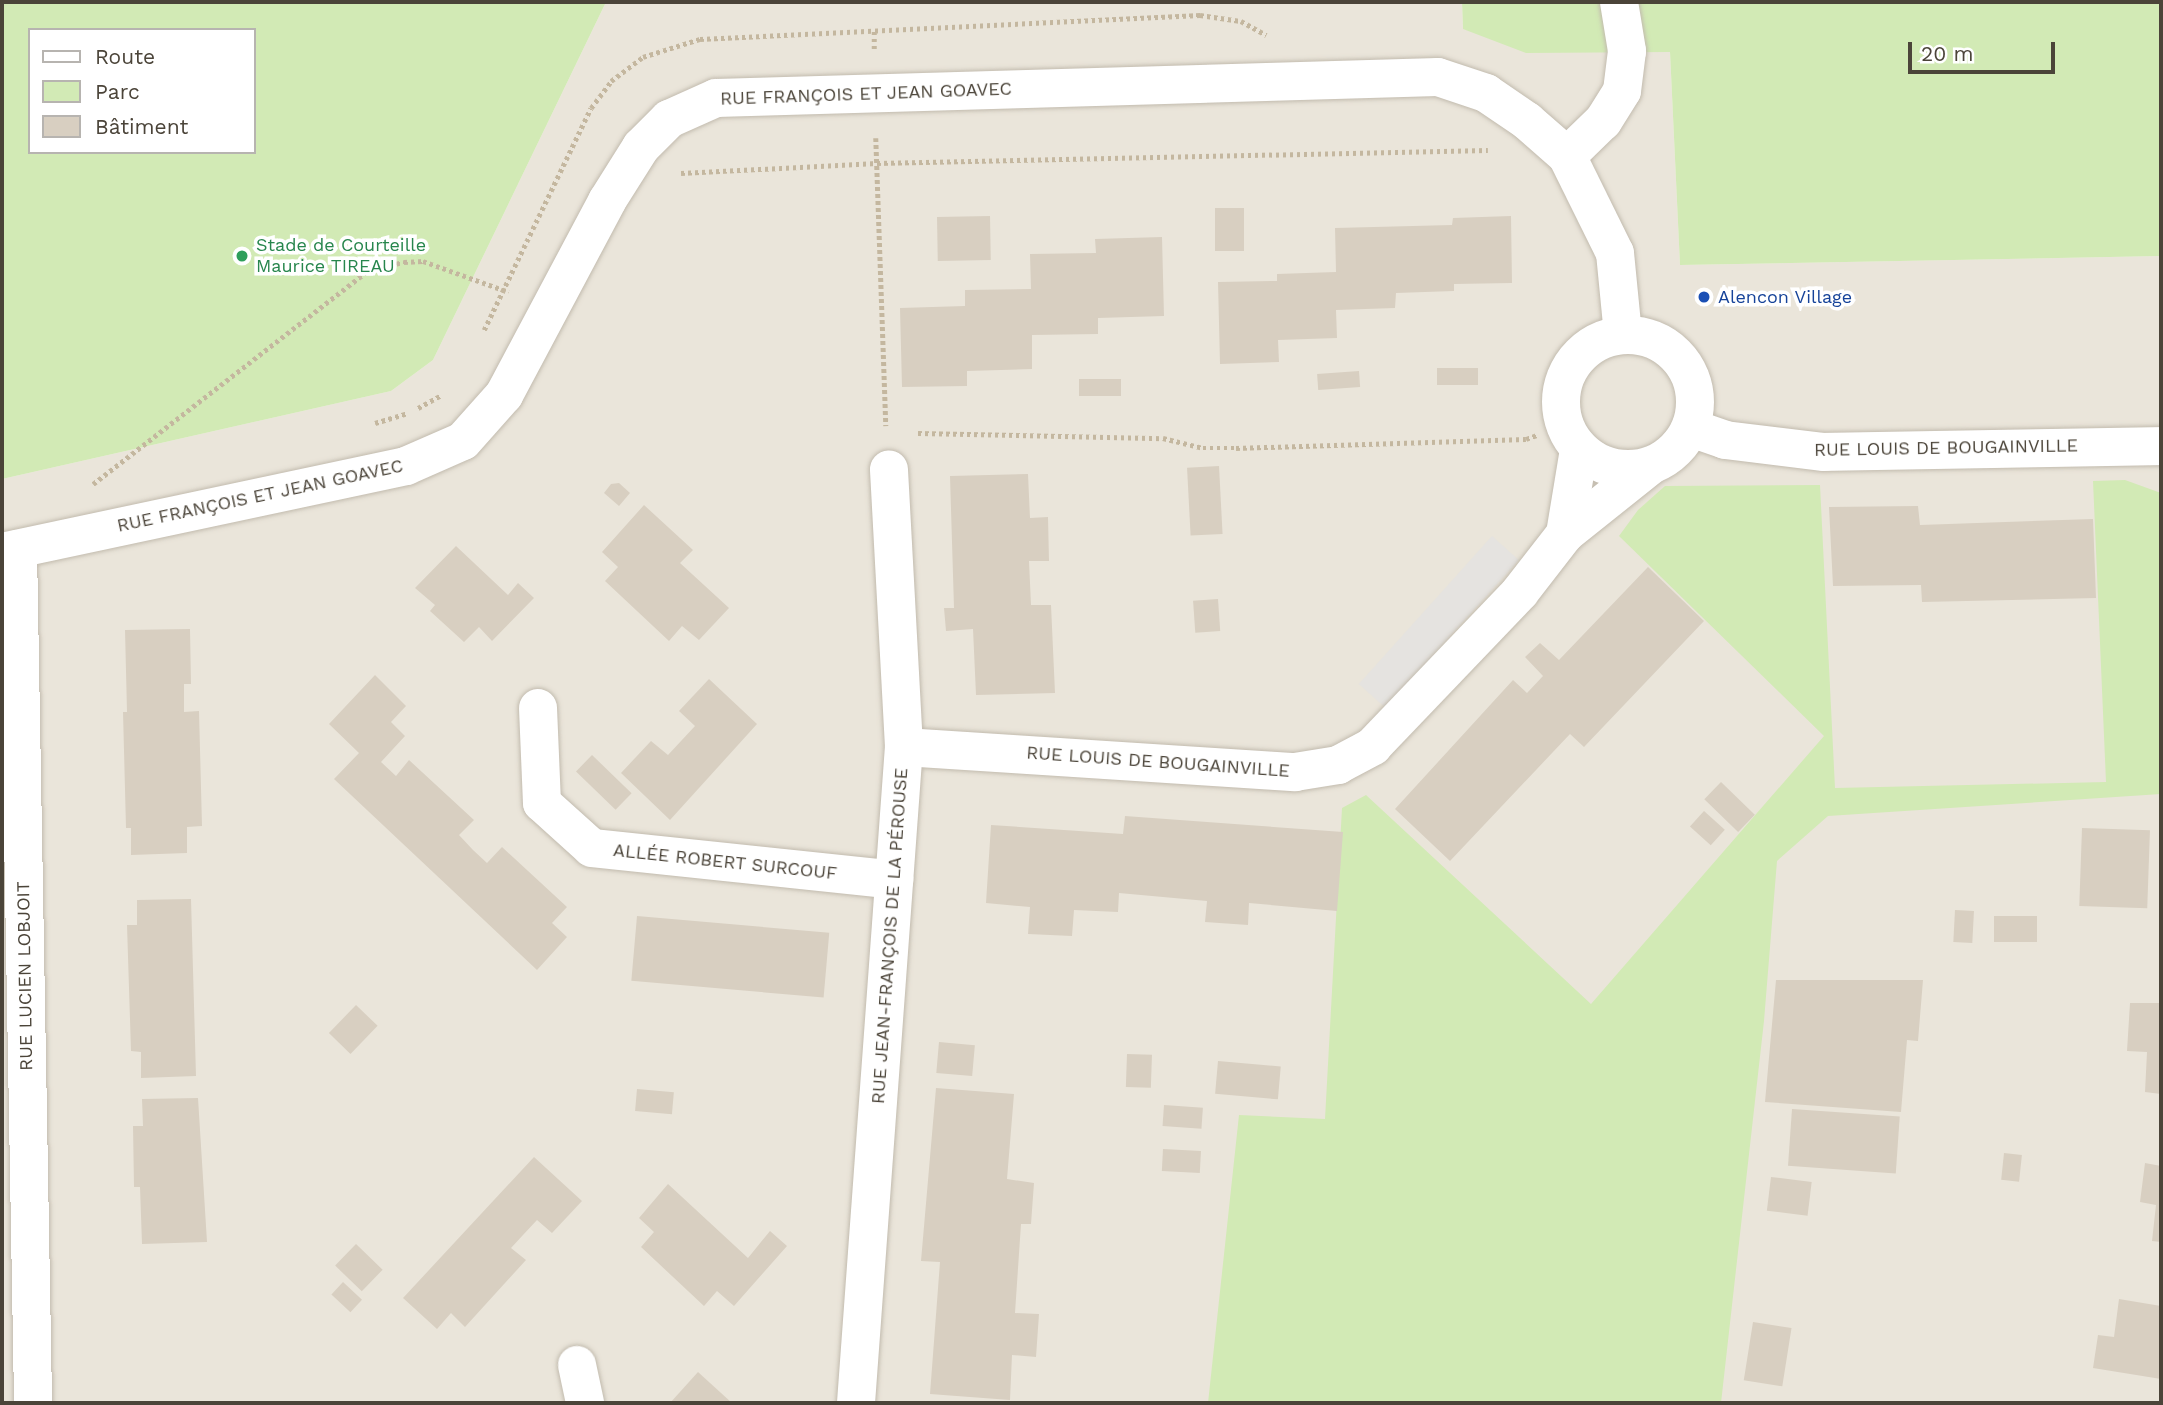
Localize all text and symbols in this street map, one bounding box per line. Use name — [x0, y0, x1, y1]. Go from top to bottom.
legend — [28, 28, 256, 154]
scale bar — [1911, 28, 2058, 72]
text: 20 m — [1921, 41, 1973, 66]
text: Route — [95, 44, 155, 69]
street label: RUE FRANÇOIS ET JEAN GOAVEC — [719, 78, 1013, 110]
text: Parc — [95, 79, 140, 104]
text: Bâtiment — [95, 114, 188, 139]
place label: Stade de Courteille Maurice TIREAU — [256, 235, 426, 278]
marker: Stade de Courteille Maurice TIREAU — [234, 248, 250, 264]
place label: Alencon Village — [1718, 286, 1853, 308]
marker: Alencon Village — [1696, 289, 1712, 305]
street label: RUE LOUIS DE BOUGAINVILLE — [1814, 435, 2078, 461]
street label: RUE FRANÇOIS ET JEAN GOAVEC — [115, 455, 405, 537]
street label: RUE LOUIS DE BOUGAINVILLE — [1026, 742, 1290, 782]
street label: RUE JEAN-FRANÇOIS DE LA PÉROUSE — [867, 767, 913, 1105]
street label: ALLÉE ROBERT SURCOUF — [612, 839, 838, 885]
street label: RUE LUCIEN LOBJOIT — [13, 881, 37, 1071]

